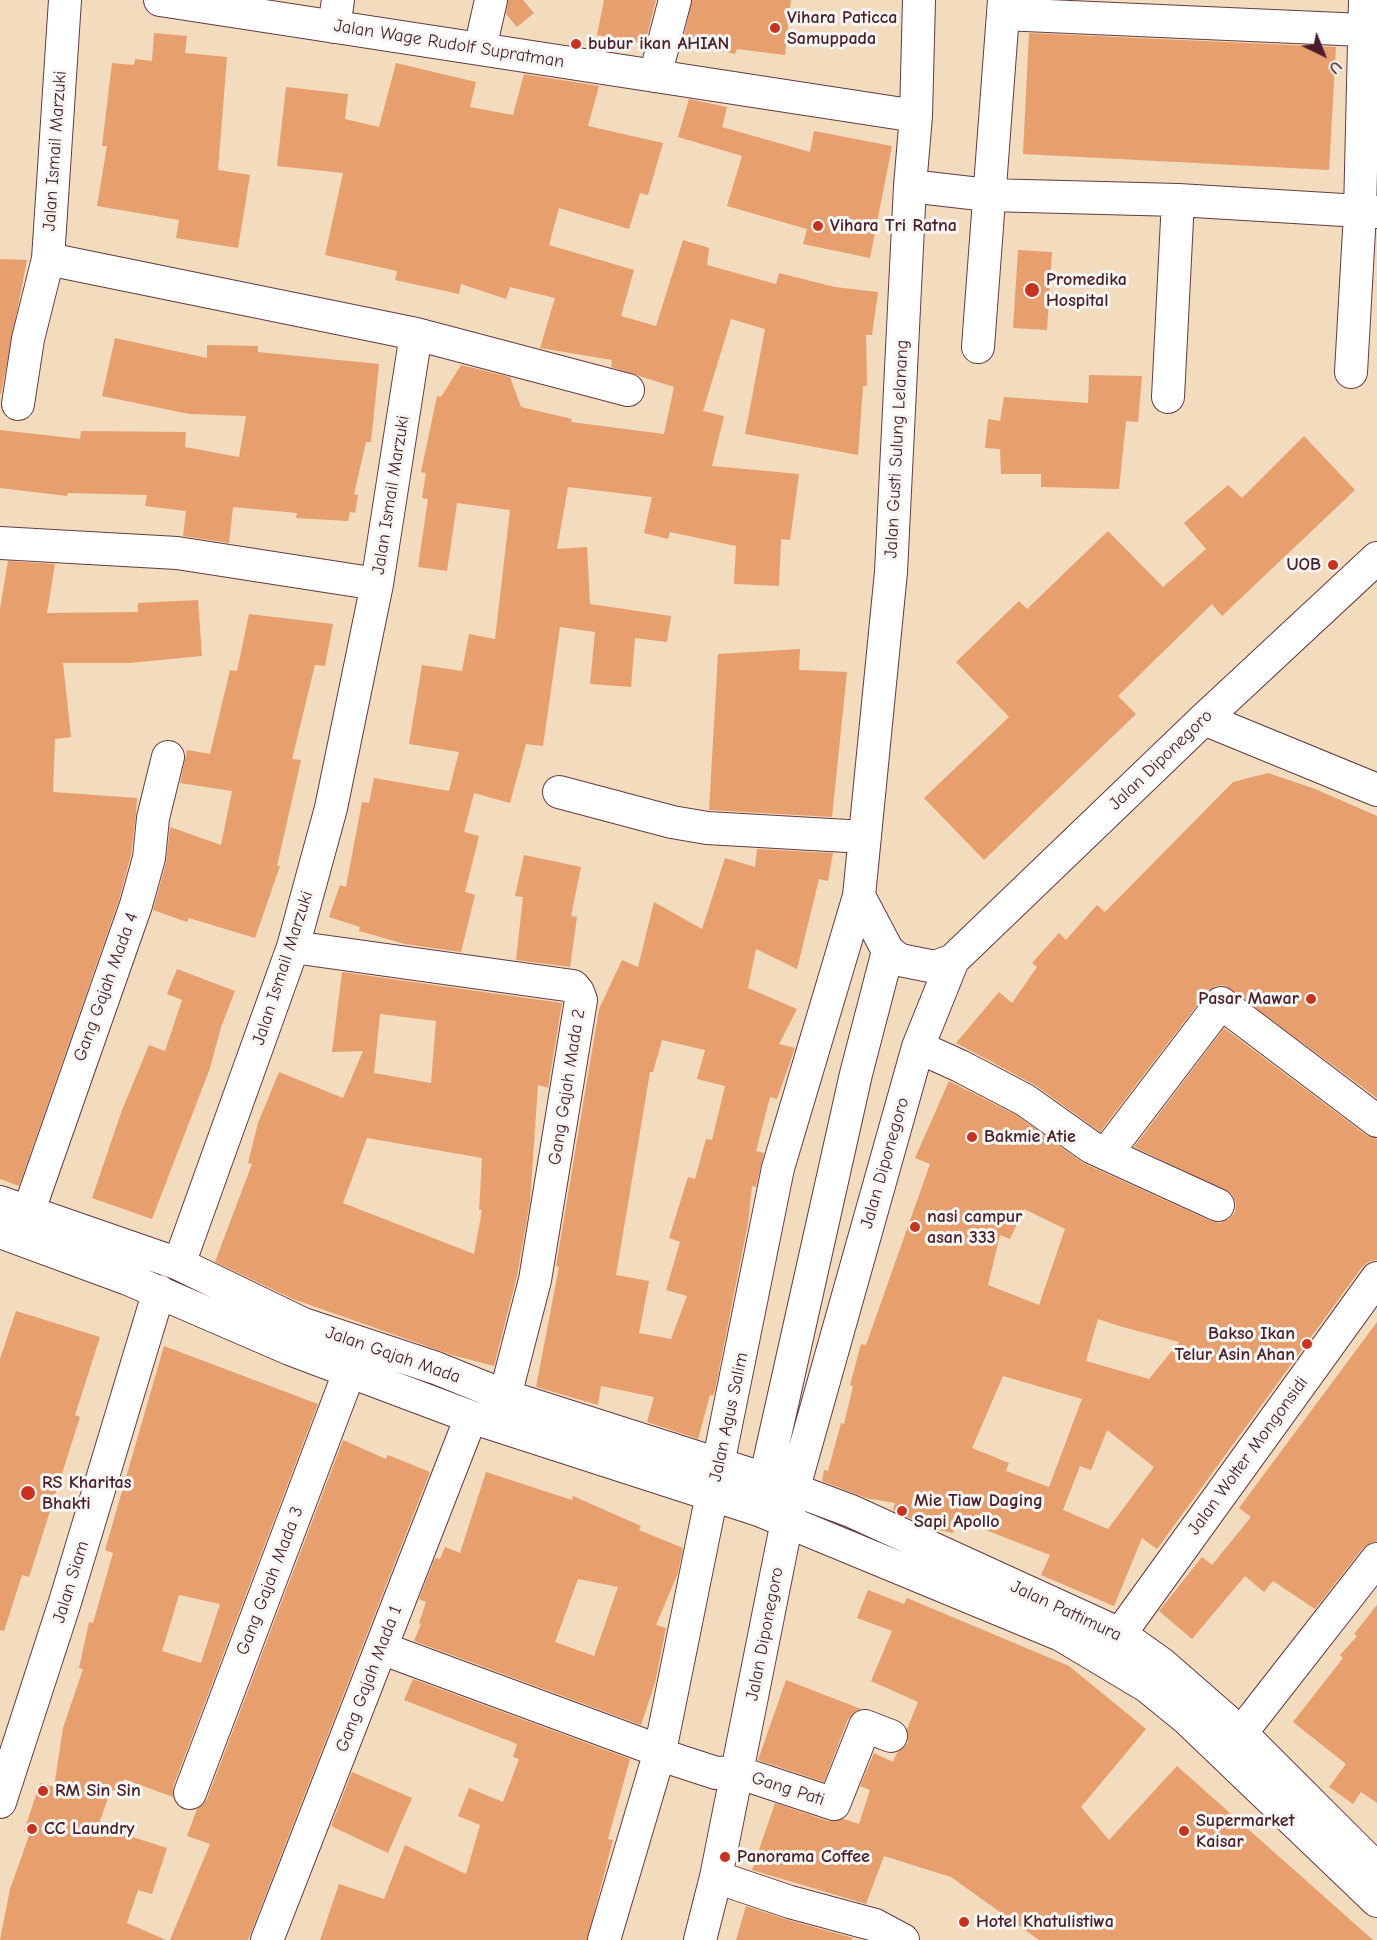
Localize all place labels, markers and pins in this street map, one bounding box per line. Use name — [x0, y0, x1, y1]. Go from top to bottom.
place label: Vihara Paticca Samuppada — [787, 7, 897, 50]
marker: Vihara Paticca Samuppada — [768, 21, 782, 35]
place label: bubur ikan AHIAN — [588, 33, 729, 55]
marker: bubur ikan AHIAN — [569, 37, 583, 51]
place label: Vihara Tri Ratna — [830, 215, 957, 237]
marker: Vihara Tri Ratna — [811, 219, 825, 233]
place label: Promedika Hospital — [1046, 269, 1127, 312]
marker: Promedika Hospital — [1023, 281, 1041, 299]
place label: UOB — [1286, 554, 1321, 576]
marker: UOB — [1326, 558, 1340, 572]
place label: Pasar Mawar — [1198, 988, 1299, 1010]
marker: Pasar Mawar — [1304, 992, 1318, 1006]
place label: Bakmie Atie — [984, 1126, 1076, 1148]
marker: Bakmie Atie — [965, 1130, 979, 1144]
place label: nasi campur asan 333 — [927, 1206, 1022, 1248]
marker: nasi campur asan 333 — [908, 1220, 922, 1234]
place label: Bakso Ikan Telur Asin Ahan — [1174, 1323, 1295, 1366]
marker: Bakso Ikan Telur Asin Ahan — [1300, 1337, 1314, 1351]
place label: RS Kharitas Bhakti — [42, 1472, 131, 1514]
marker: RS Kharitas Bhakti — [19, 1484, 37, 1502]
place label: Mie Tiaw Daging Sapi Apollo — [914, 1490, 1043, 1532]
marker: Mie Tiaw Daging Sapi Apollo — [895, 1504, 909, 1518]
place label: RM Sin Sin — [55, 1780, 141, 1802]
marker: RM Sin Sin — [36, 1784, 50, 1798]
place label: Supermarket Kaisar — [1196, 1810, 1295, 1852]
place label: CC Laundry — [44, 1818, 134, 1840]
marker: CC Laundry — [25, 1822, 39, 1836]
marker: Supermarket Kaisar — [1177, 1824, 1191, 1838]
place label: Panorama Coffee — [737, 1846, 870, 1868]
marker: Panorama Coffee — [718, 1850, 732, 1864]
place label: Hotel Khatulistiwa — [976, 1911, 1114, 1933]
marker: Hotel Khatulistiwa — [957, 1915, 971, 1929]

